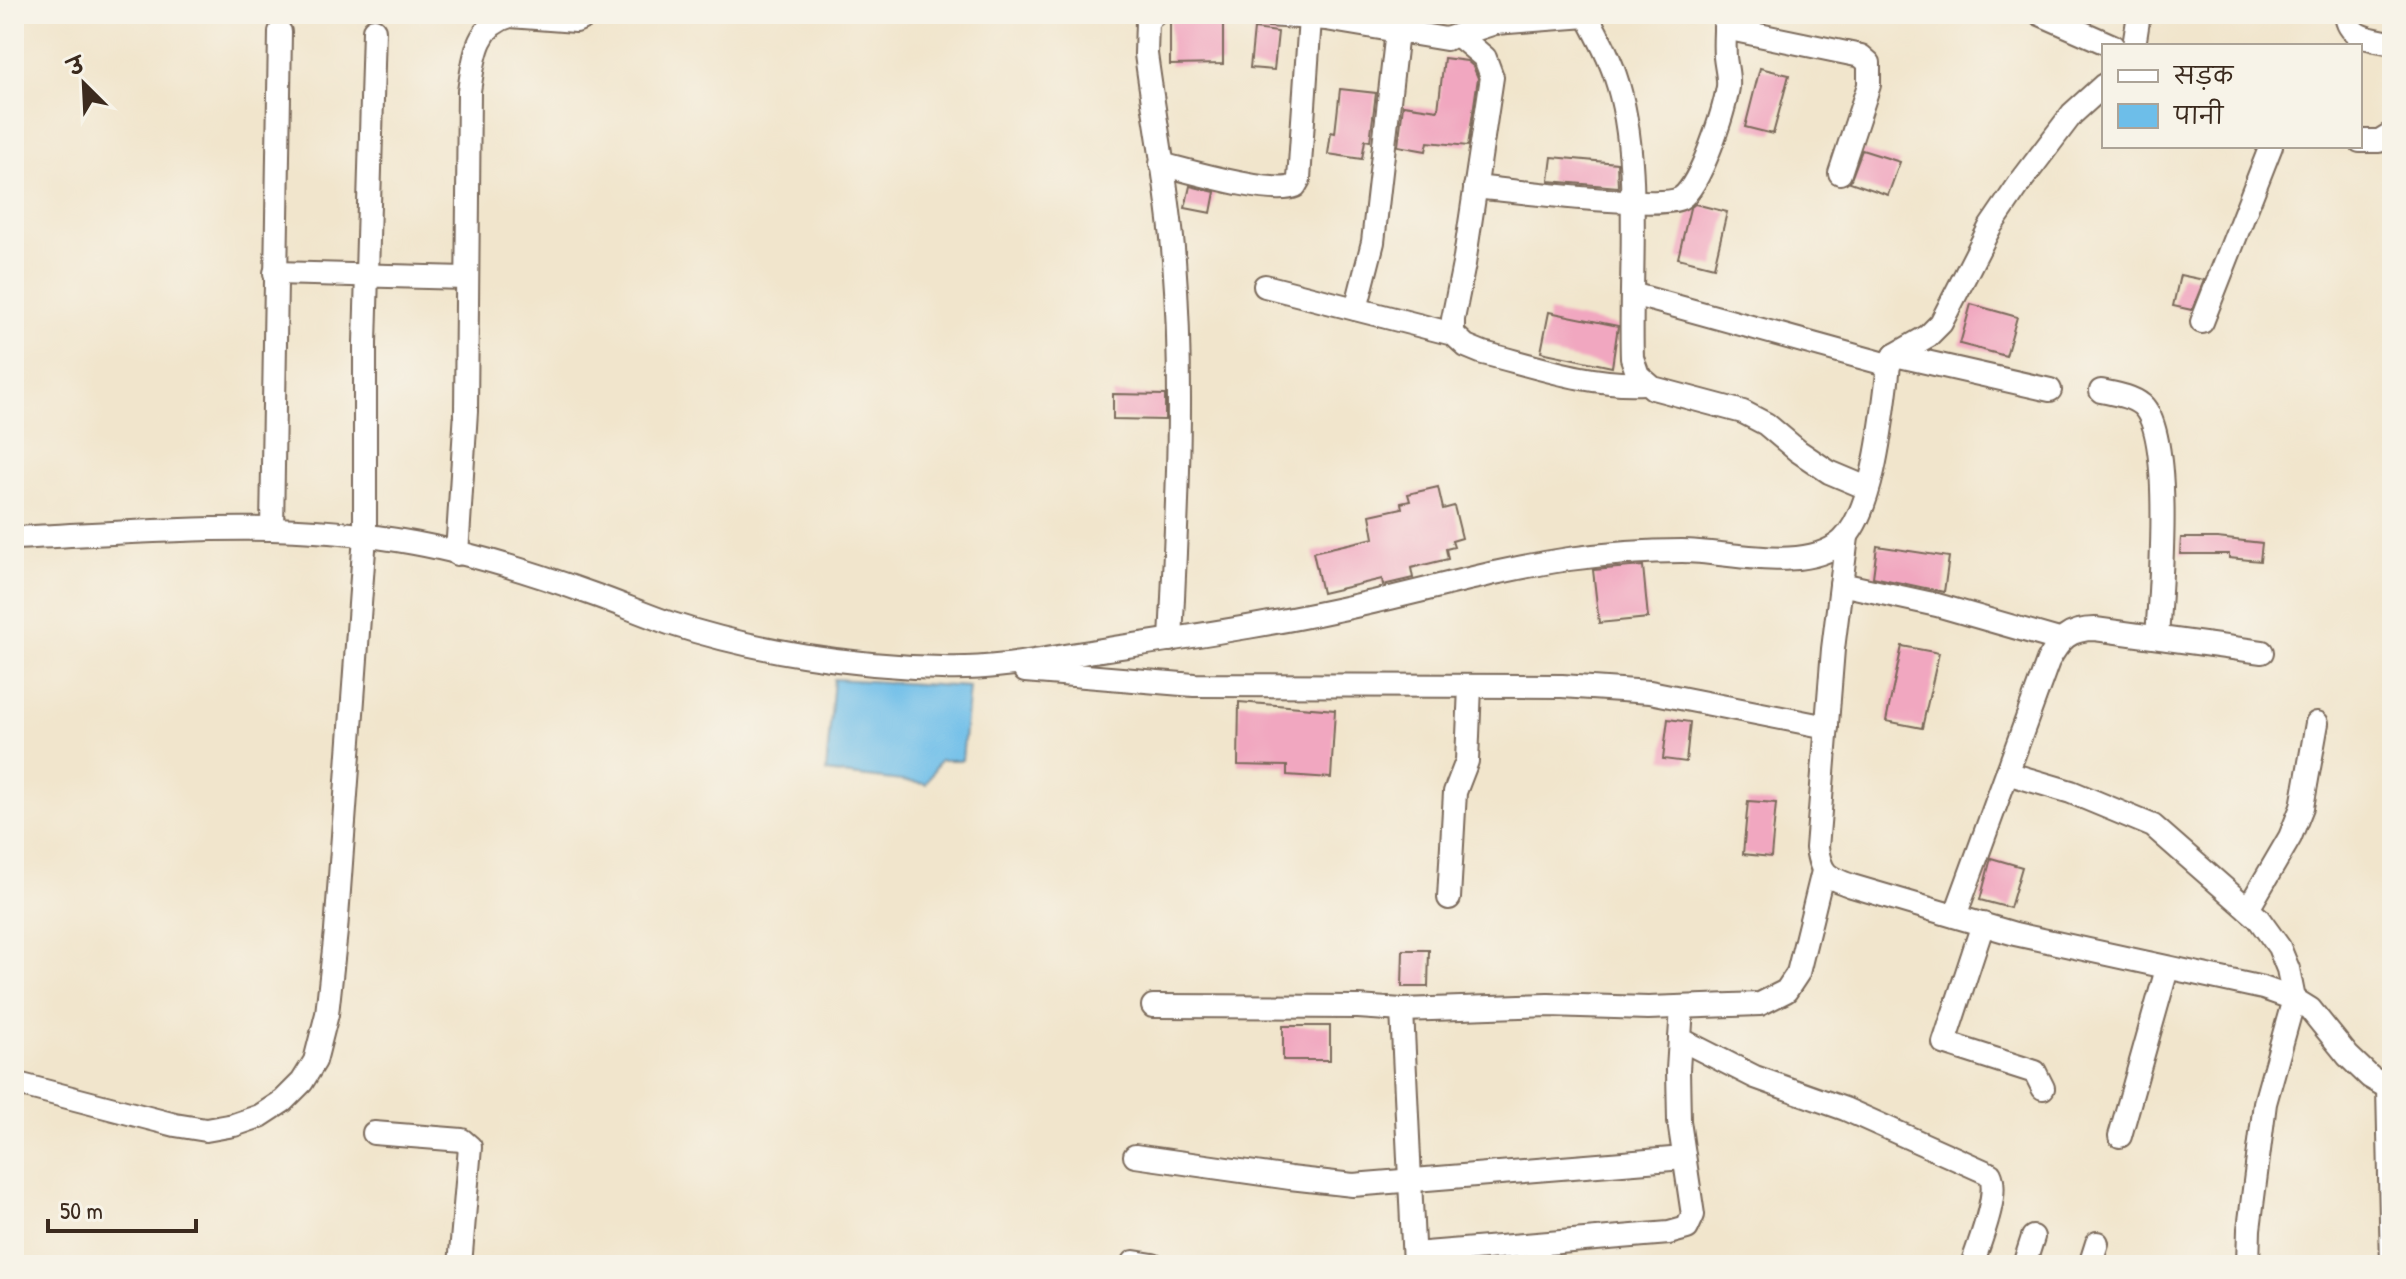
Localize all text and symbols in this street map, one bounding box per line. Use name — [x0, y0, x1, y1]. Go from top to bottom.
north arrow — [44, 44, 124, 124]
legend — [2102, 44, 2362, 148]
text: उ — [61, 48, 91, 83]
text: सड़क — [2172, 59, 2235, 91]
text: पानी — [2172, 98, 2225, 131]
scale bar — [48, 1183, 196, 1233]
text: 50 m — [60, 1194, 103, 1226]

